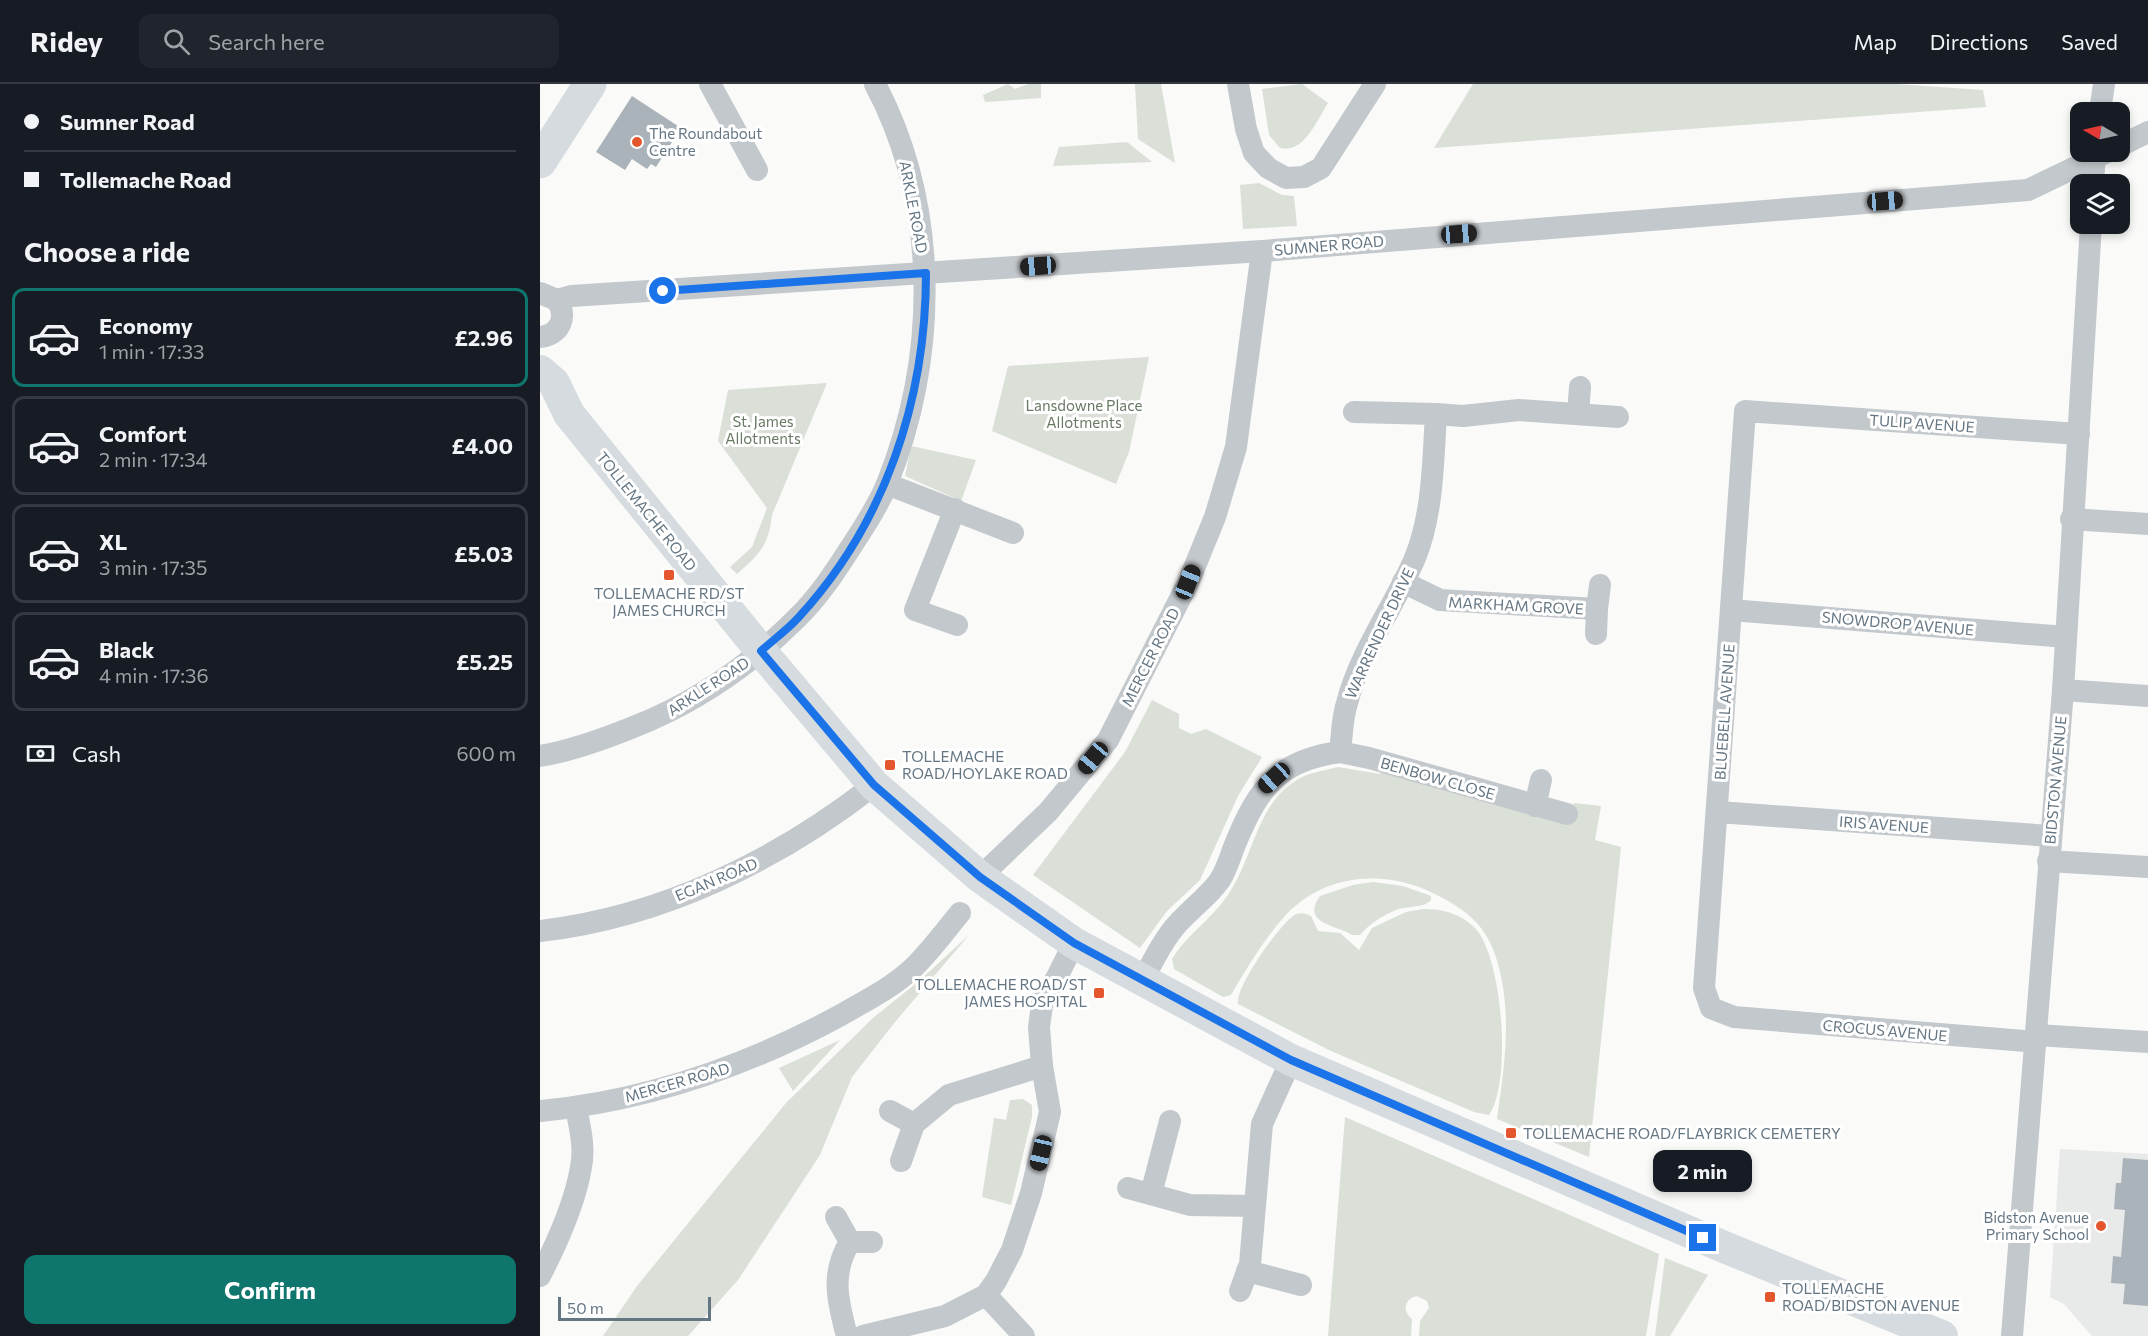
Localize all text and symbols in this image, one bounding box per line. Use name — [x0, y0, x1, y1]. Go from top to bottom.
search box — [139, 14, 559, 68]
text: Ridey — [30, 24, 103, 58]
icon: search — [160, 25, 193, 58]
text: Search here — [208, 28, 325, 55]
text: Map — [1854, 29, 1897, 54]
text: Directions — [1930, 29, 2028, 54]
text: Saved — [2061, 29, 2118, 54]
north arrow — [2070, 102, 2130, 162]
map controls — [2070, 102, 2130, 234]
text: Sumner Road — [60, 108, 195, 135]
place label: The Roundabout Centre — [649, 124, 762, 159]
marker: The Roundabout Centre — [630, 135, 644, 149]
street label: ARKLE ROAD — [896, 159, 932, 255]
text: Tollemache Road — [60, 166, 231, 193]
button: layers — [2070, 174, 2130, 234]
car — [1866, 191, 1904, 211]
car — [1440, 224, 1478, 244]
street label: SUMNER ROAD — [1273, 231, 1385, 259]
text: Choose a ride — [24, 235, 190, 268]
car — [1019, 256, 1057, 276]
route start — [649, 277, 676, 304]
icon: car — [27, 311, 81, 365]
text: Economy — [99, 312, 193, 339]
text: £2.96 — [454, 324, 513, 351]
text: 1 min · 17:33 — [99, 339, 204, 363]
park label: Lansdowne Place Allotments — [1026, 396, 1143, 431]
street label: TULIP AVENUE — [1869, 410, 1975, 436]
park label: St. James Allotments — [725, 412, 801, 447]
icon: car — [27, 419, 81, 473]
text: Comfort — [99, 420, 187, 447]
text: £4.00 — [451, 432, 513, 459]
text: 2 min · 17:34 — [99, 447, 208, 471]
street label: TOLLEMACHE ROAD — [593, 448, 701, 574]
icon: car — [27, 527, 81, 581]
text: XL — [99, 528, 127, 555]
text: £5.03 — [454, 540, 513, 567]
text: 3 min · 17:35 — [99, 555, 207, 579]
car — [1173, 562, 1203, 602]
street label: WARRENDER DRIVE — [1341, 565, 1417, 701]
marker: TOLLEMACHE RD/ST JAMES CHURCH — [662, 568, 676, 582]
place label: TOLLEMACHE RD/ST JAMES CHURCH — [594, 584, 745, 619]
street label: MARKHAM GROVE — [1448, 592, 1584, 618]
street label: MERCER ROAD — [1117, 605, 1183, 709]
street label: SNOWDROP AVENUE — [1821, 607, 1975, 639]
icon: car — [27, 635, 81, 689]
text: Black — [99, 636, 154, 663]
street label: BLUEBELL AVENUE — [1710, 643, 1738, 781]
text: £5.25 — [456, 648, 513, 675]
street label: ARKLE ROAD — [664, 653, 752, 719]
text: 4 min · 17:36 — [99, 663, 209, 687]
street label: BIDSTON AVENUE — [2040, 715, 2070, 845]
icon: cash — [24, 737, 57, 770]
car — [1075, 738, 1111, 778]
text: Cash — [72, 740, 121, 767]
text: 600 m — [456, 741, 516, 765]
place label: TOLLEMACHE ROAD/HOYLAKE ROAD — [902, 747, 1068, 782]
street label: BENBOW CLOSE — [1379, 753, 1497, 803]
marker: TOLLEMACHE ROAD/HOYLAKE ROAD — [883, 758, 897, 772]
car — [1255, 759, 1293, 797]
street label: IRIS AVENUE — [1839, 812, 1929, 836]
street label: EGAN ROAD — [672, 854, 760, 904]
place label: TOLLEMACHE ROAD/ST JAMES HOSPITAL — [914, 975, 1087, 1010]
marker: TOLLEMACHE ROAD/ST JAMES HOSPITAL — [1092, 986, 1106, 1000]
street label: CROCUS AVENUE — [1822, 1016, 1948, 1044]
street label: MERCER ROAD — [623, 1058, 731, 1106]
place label: TOLLEMACHE ROAD/FLAYBRICK CEMETERY — [1523, 1124, 1841, 1142]
marker: TOLLEMACHE ROAD/FLAYBRICK CEMETERY — [1504, 1126, 1518, 1140]
car — [1028, 1133, 1054, 1173]
callout: 2 min — [1654, 1151, 1752, 1193]
text: 2 min — [1678, 1159, 1727, 1183]
place label: Bidston Avenue Primary School — [1984, 1208, 2089, 1243]
marker: Bidston Avenue Primary School — [2094, 1219, 2108, 1233]
route end — [1689, 1224, 1716, 1251]
button: Confirm — [24, 1255, 516, 1324]
place label: TOLLEMACHE ROAD/BIDSTON AVENUE — [1782, 1279, 1960, 1314]
marker: TOLLEMACHE ROAD/BIDSTON AVENUE — [1763, 1290, 1777, 1304]
scale bar — [558, 1294, 711, 1322]
text: 50 m — [567, 1298, 604, 1317]

